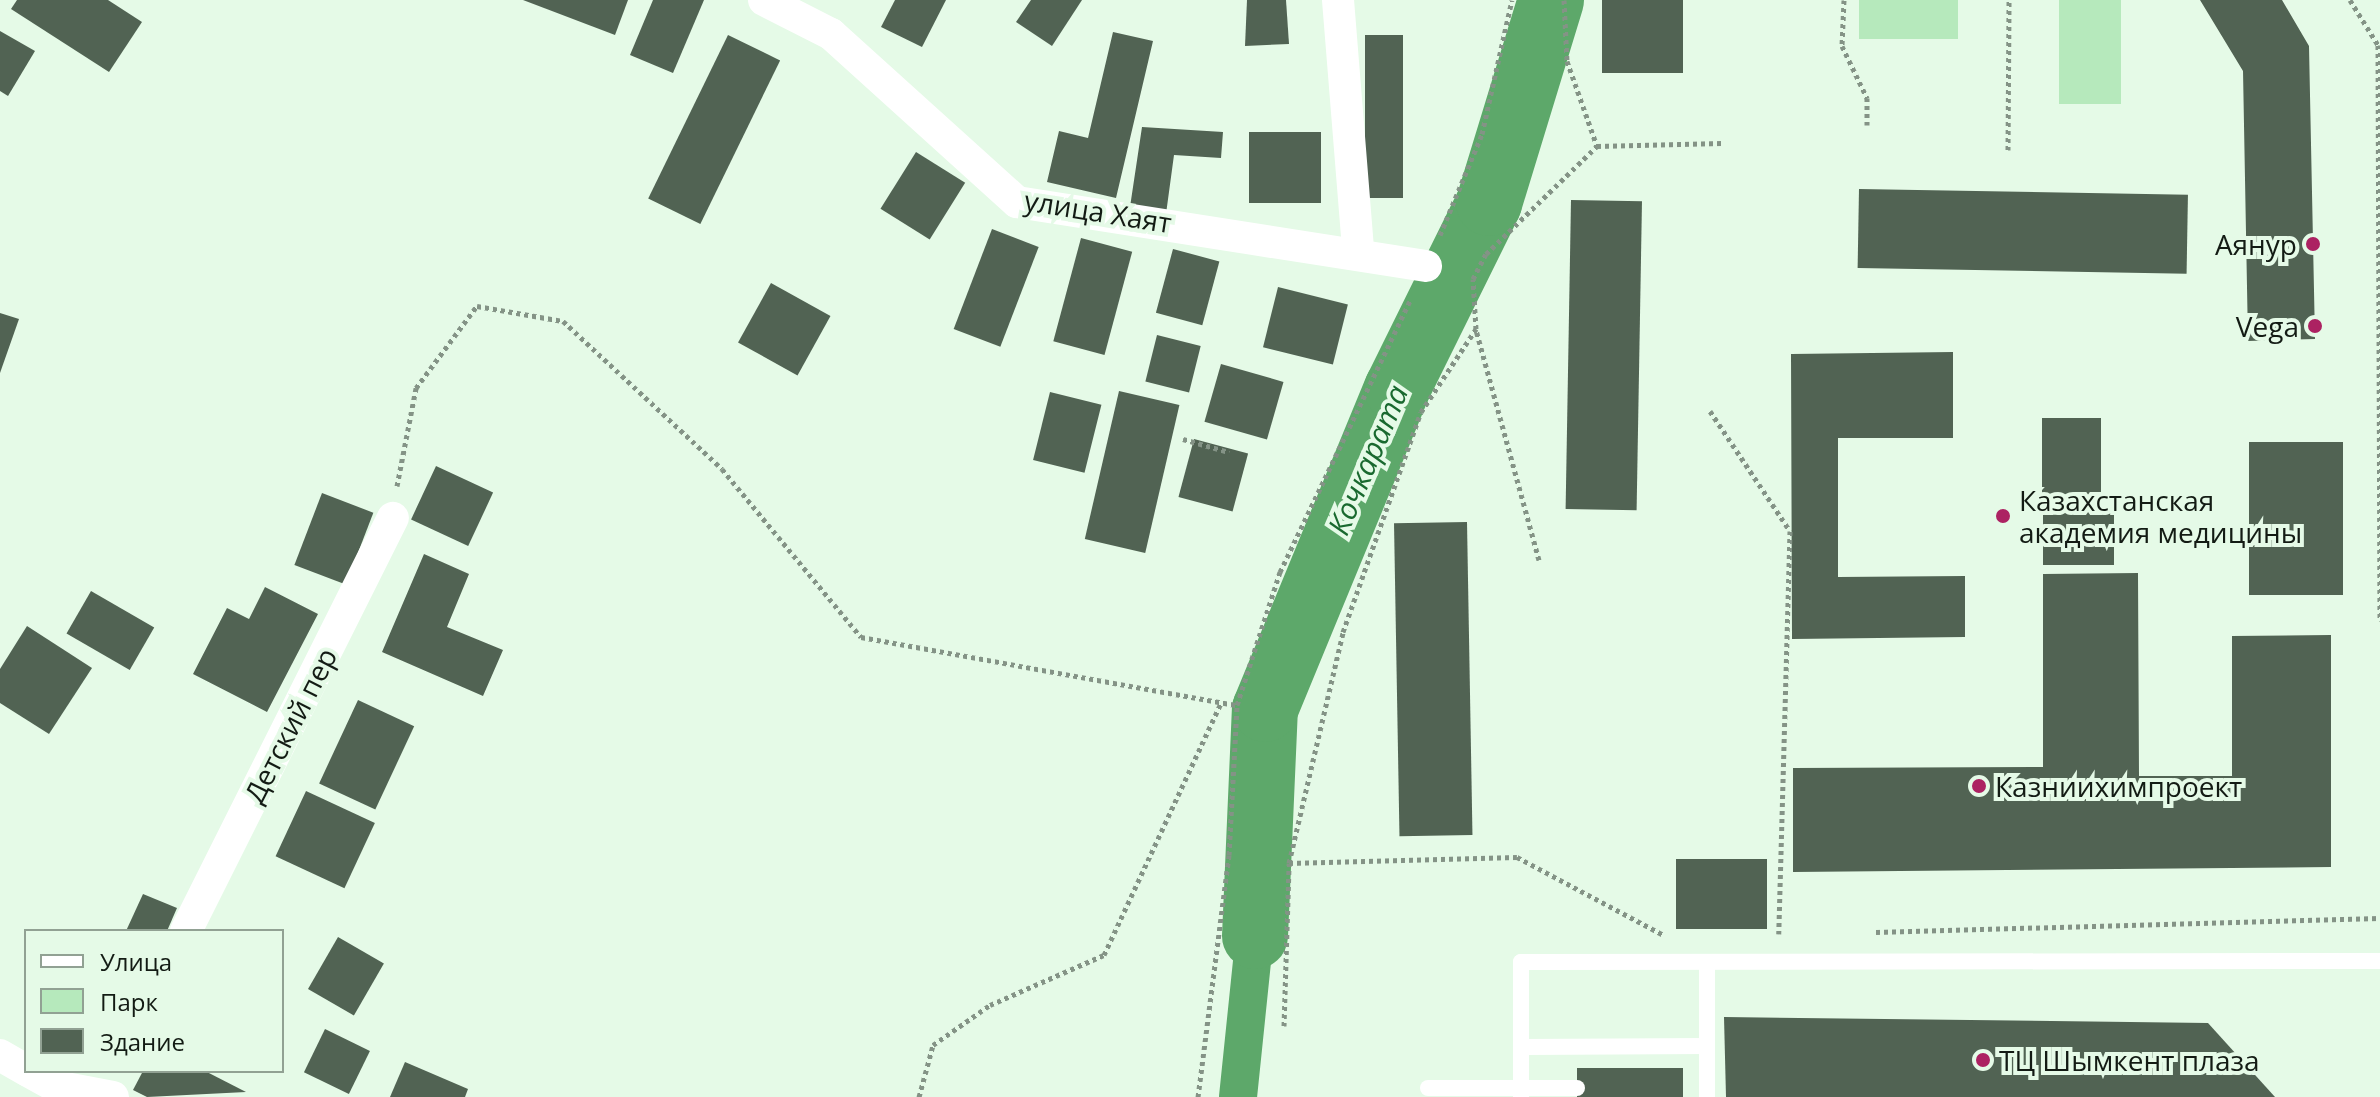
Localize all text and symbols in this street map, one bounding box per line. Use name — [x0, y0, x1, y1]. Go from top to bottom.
street label: улица Хаят — [1022, 183, 1174, 239]
place label: Аянур — [2215, 227, 2297, 261]
marker: Аянур — [2304, 235, 2322, 253]
place label: Vega — [2236, 309, 2299, 343]
marker: Vega — [2306, 317, 2324, 335]
water label: Кочкарата — [1320, 380, 1416, 540]
place label: Казахстанская академия медицины — [2019, 483, 2302, 549]
marker: Казахстанская академия медицины — [1994, 507, 2012, 525]
street label: Детский пер — [237, 642, 343, 808]
place label: Казниихимпроект — [1995, 769, 2242, 803]
marker: Казниихимпроект — [1970, 777, 1988, 795]
legend — [24, 929, 284, 1073]
text: Улица — [100, 945, 172, 978]
text: Парк — [100, 985, 158, 1018]
text: Здание — [100, 1025, 185, 1058]
place label: ТЦ Шымкент плаза — [1999, 1043, 2260, 1077]
marker: ТЦ Шымкент плаза — [1974, 1051, 1992, 1069]

